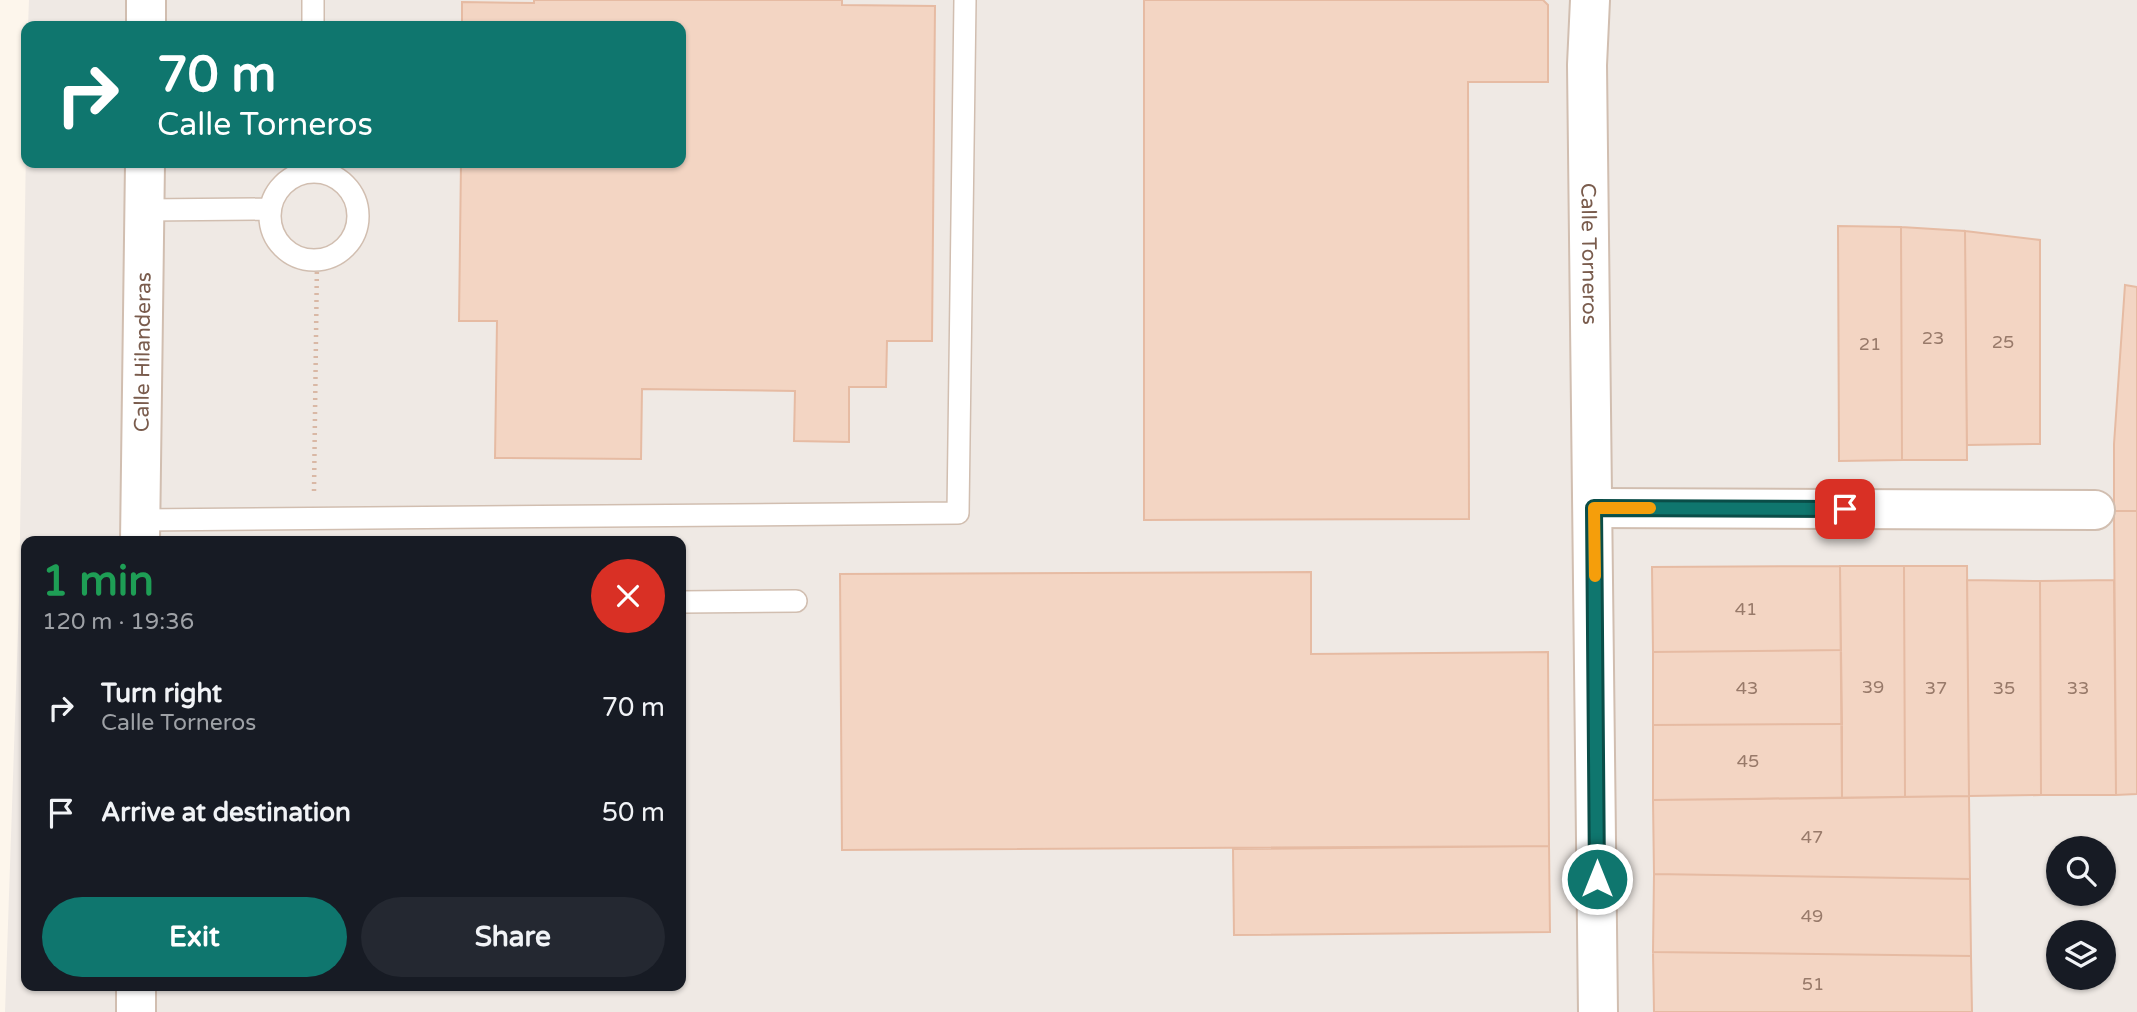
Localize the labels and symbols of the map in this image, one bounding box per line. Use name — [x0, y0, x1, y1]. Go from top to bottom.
street label: Calle Torneros — [1576, 183, 1603, 325]
street label: Calle Hilanderas — [129, 272, 156, 432]
house number: 23 — [1922, 327, 1944, 349]
house number: 25 — [1992, 331, 2014, 353]
house number: 21 — [1859, 333, 1881, 355]
pin — [1815, 479, 1875, 539]
house number: 41 — [1735, 598, 1757, 620]
house number: 39 — [1862, 676, 1884, 698]
house number: 43 — [1736, 677, 1758, 699]
house number: 37 — [1925, 677, 1947, 699]
house number: 35 — [1993, 677, 2015, 699]
house number: 33 — [2067, 677, 2089, 699]
house number: 45 — [1737, 750, 1759, 772]
house number: 47 — [1801, 826, 1823, 848]
position arrow — [1560, 842, 1634, 916]
house number: 49 — [1801, 905, 1823, 927]
house number: 51 — [1802, 973, 1824, 995]

